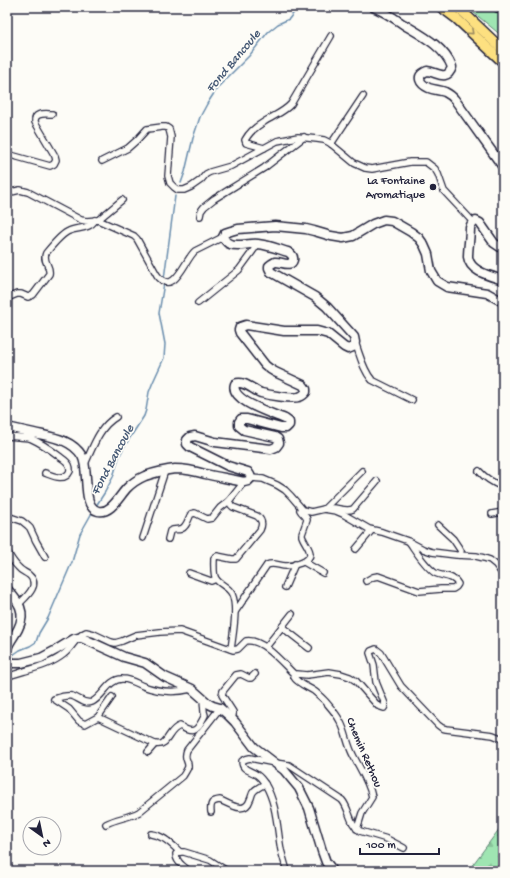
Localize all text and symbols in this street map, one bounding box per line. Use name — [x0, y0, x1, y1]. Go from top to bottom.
water label: Fond Bancoule — [203, 26, 265, 96]
one-way arrow — [466, 27, 474, 34]
place label: La Fontaine Aromatique — [366, 175, 426, 203]
marker: La Fontaine Aromatique — [428, 182, 438, 192]
water label: Fond Bancoule — [88, 421, 139, 498]
street label: Chemin Rethou — [342, 716, 384, 790]
north arrow — [22, 816, 62, 856]
scale bar — [360, 830, 439, 856]
text: N — [40, 836, 53, 850]
text: 100 m — [365, 839, 396, 853]

